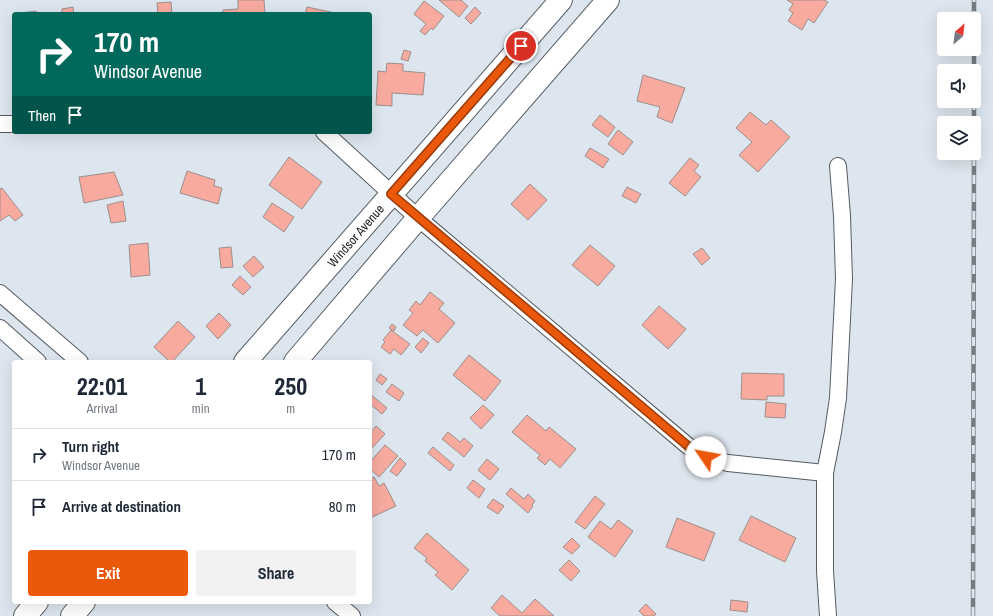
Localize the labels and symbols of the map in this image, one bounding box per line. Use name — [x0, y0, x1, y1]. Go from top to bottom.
north arrow — [937, 12, 981, 56]
pin — [504, 29, 538, 63]
street label: Windsor Avenue — [324, 201, 388, 271]
position arrow — [685, 436, 727, 478]

